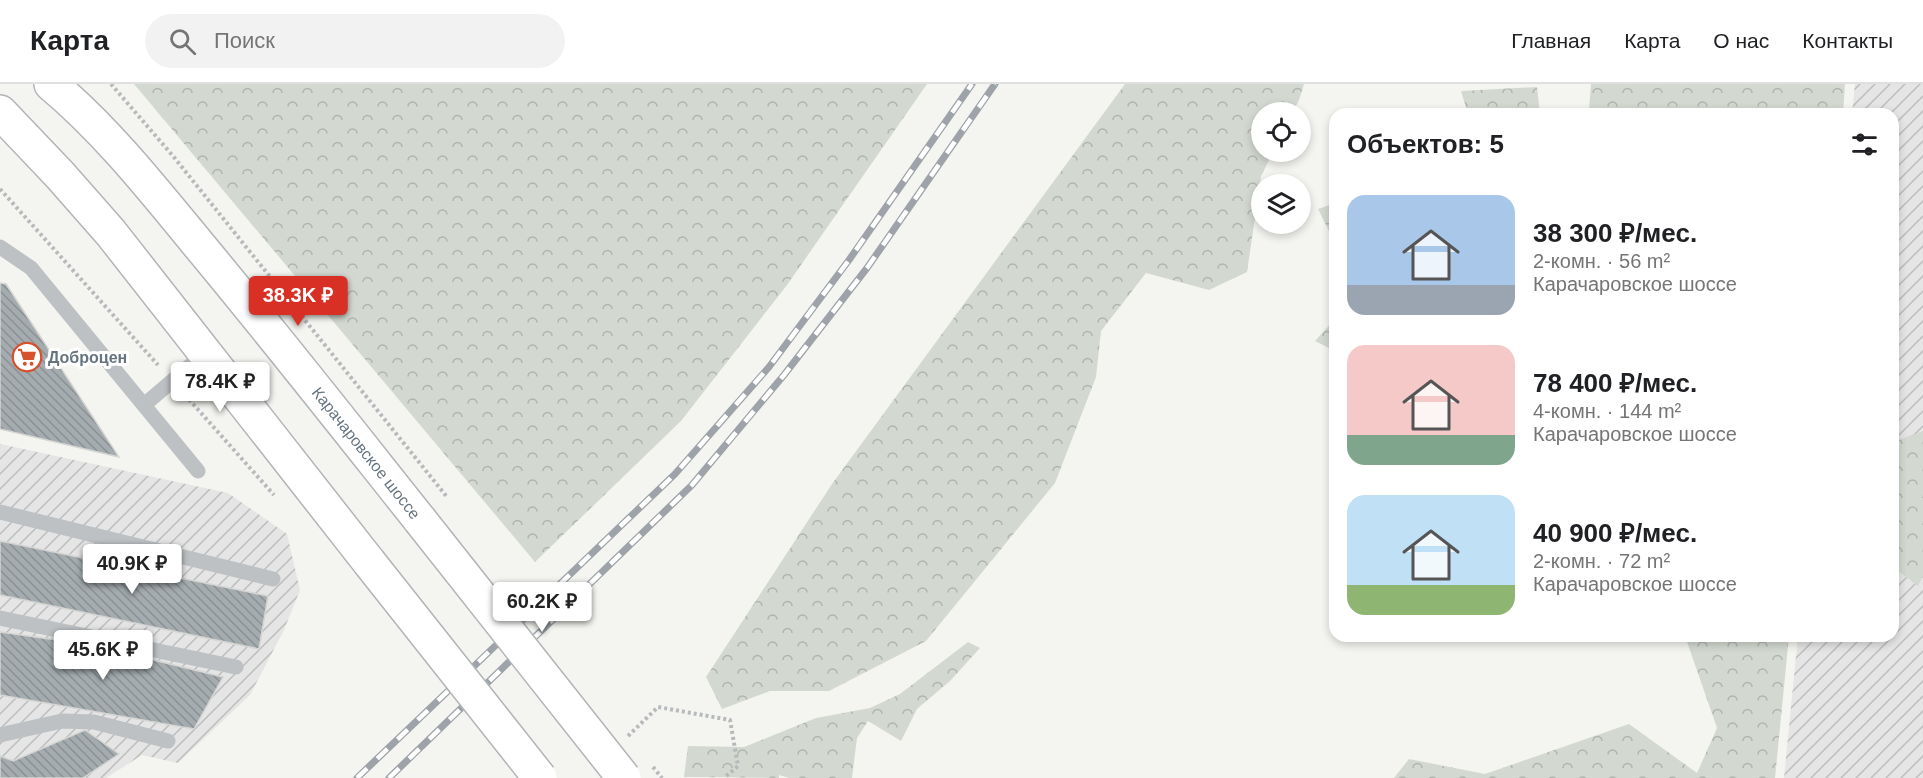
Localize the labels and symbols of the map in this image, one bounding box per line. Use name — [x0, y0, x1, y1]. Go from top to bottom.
pin: 38.3K ₽ — [243, 276, 353, 327]
supermarket icon: Доброцен — [11, 341, 43, 373]
place label: Доброцен — [48, 349, 127, 366]
pin: 78.4K ₽ — [165, 362, 275, 413]
street label: Карачаровское шоссе — [309, 384, 424, 522]
pin: 40.9K ₽ — [77, 544, 187, 595]
pin: 60.2K ₽ — [487, 582, 597, 633]
pin: 45.6K ₽ — [48, 630, 158, 681]

